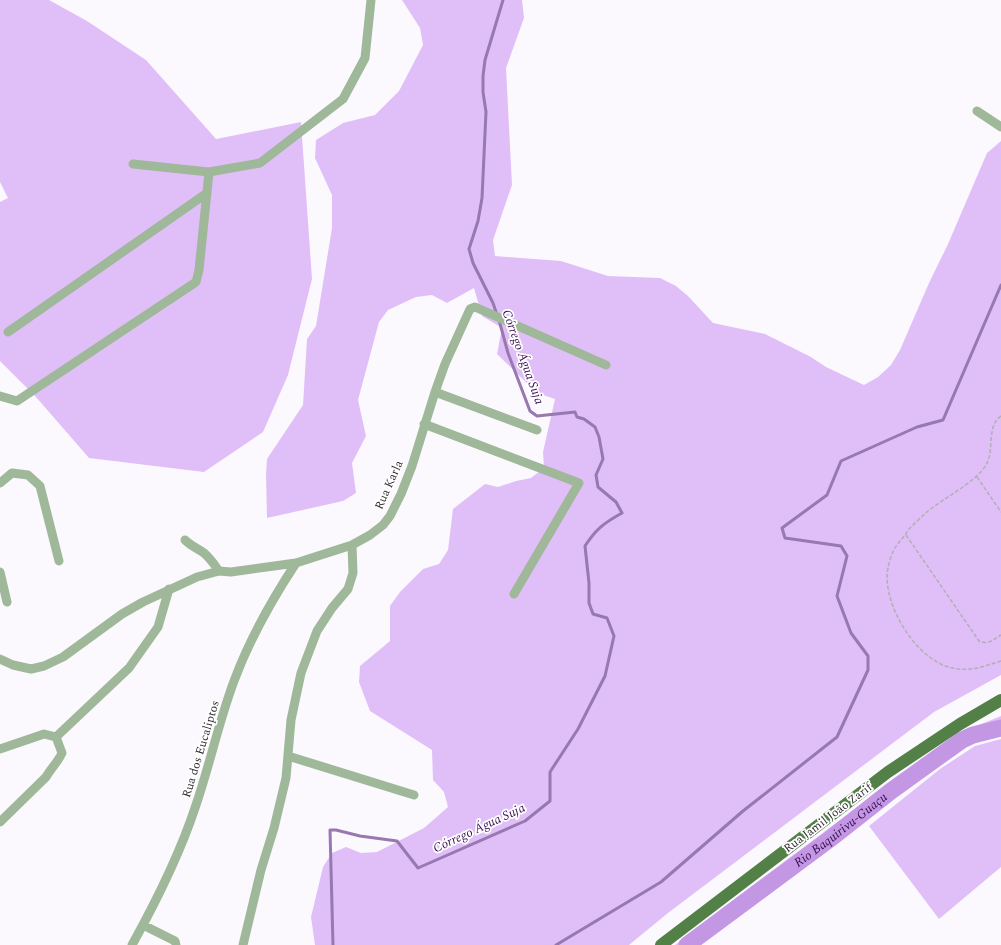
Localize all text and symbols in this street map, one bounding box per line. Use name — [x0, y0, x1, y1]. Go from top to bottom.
water label: Córrego Água Suja — [497, 307, 550, 408]
street label: Rua Karla — [370, 457, 408, 513]
street label: Rua dos Eucaliptos — [177, 698, 225, 800]
street label: Rua Jamil João Zarif — [780, 778, 877, 858]
water label: Rio Baquirivu-Guaçu — [790, 787, 892, 872]
water label: Córrego Água Suja — [430, 798, 529, 858]

